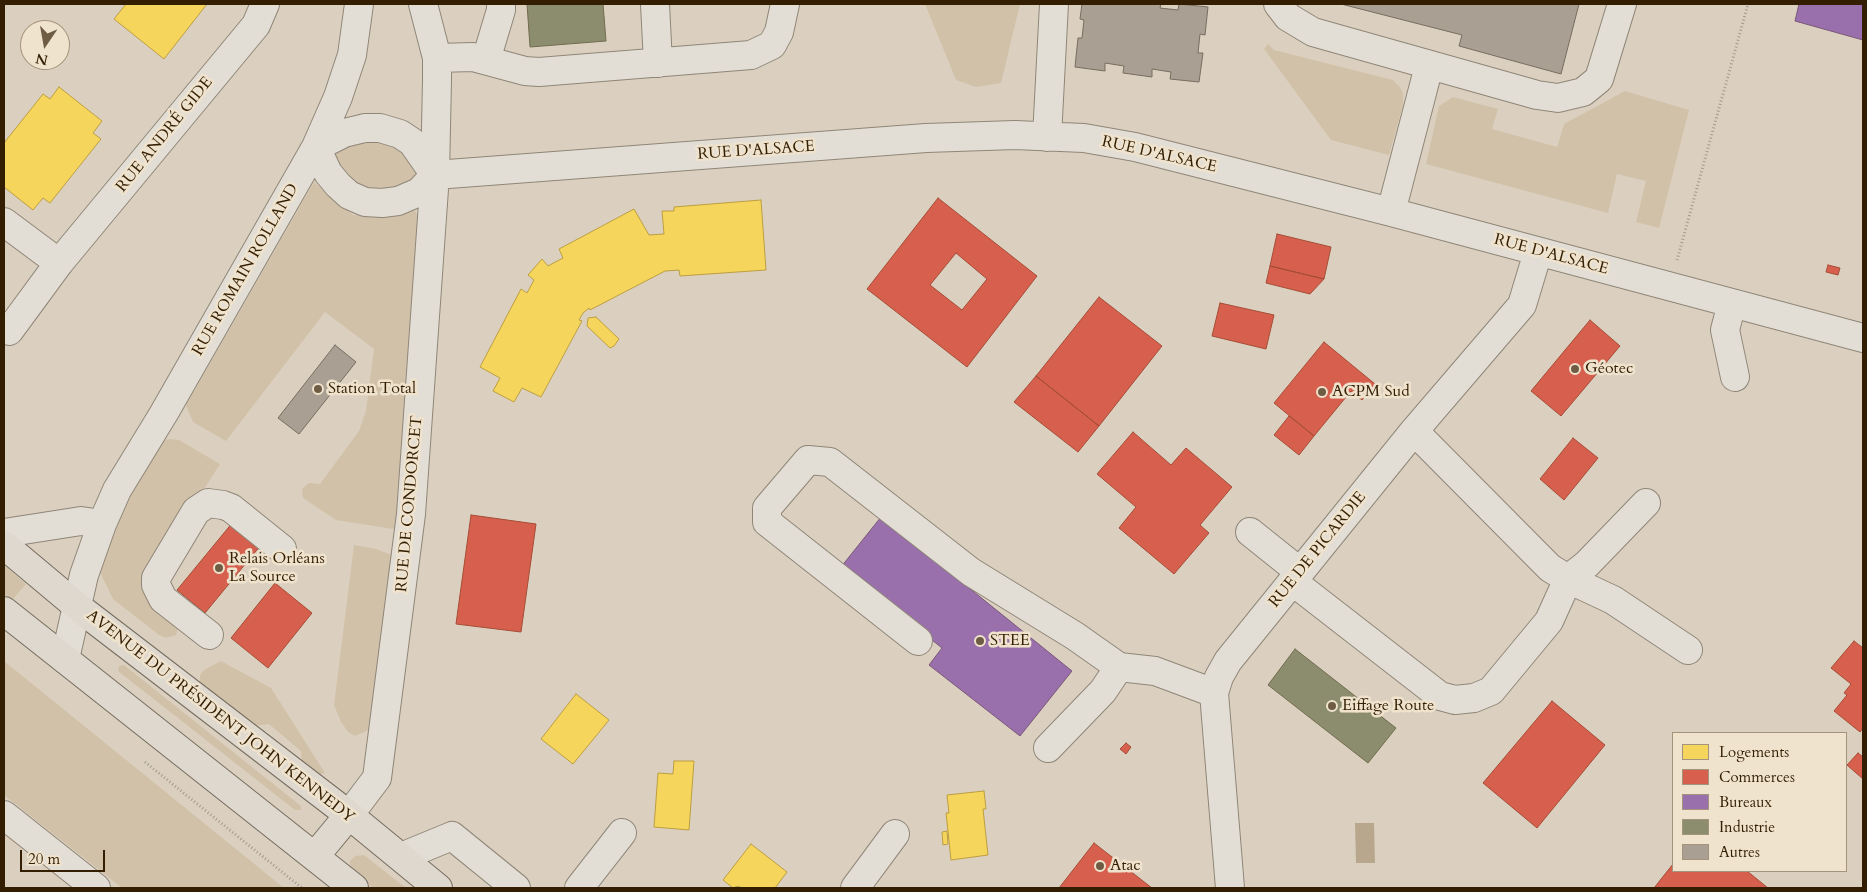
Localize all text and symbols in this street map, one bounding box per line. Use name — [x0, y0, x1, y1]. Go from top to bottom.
north arrow — [20, 20, 70, 70]
text: N — [34, 49, 50, 70]
street label: RUE ANDRÉ GIDE — [113, 74, 217, 196]
street label: RUE D'ALSACE — [1100, 132, 1218, 178]
street label: RUE D'ALSACE — [697, 137, 815, 165]
street label: RUE ROMAIN ROLLAND — [189, 181, 303, 359]
street label: RUE D'ALSACE — [1492, 231, 1610, 279]
place label: Géotec — [1585, 359, 1633, 379]
marker: Géotec — [1569, 363, 1581, 375]
place label: Station Total — [328, 379, 416, 399]
place label: ACPM Sud — [1332, 382, 1410, 402]
marker: Station Total — [312, 383, 324, 395]
marker: ACPM Sud — [1316, 386, 1328, 398]
street label: RUE DE CONDORCET — [393, 415, 427, 593]
street label: RUE DE PICARDIE — [1265, 488, 1371, 612]
place label: Relais Orléans La Source — [229, 549, 325, 587]
marker: Relais Orléans La Source — [213, 562, 225, 574]
street label: AVENUE DU PRÉSIDENT JOHN KENNEDY — [82, 606, 358, 828]
place label: STEE — [990, 631, 1030, 651]
marker: STEE — [974, 635, 986, 647]
place label: Eiffage Route — [1342, 696, 1434, 716]
marker: Eiffage Route — [1326, 700, 1338, 712]
legend — [1672, 732, 1847, 872]
text: Logements — [1719, 742, 1789, 762]
text: Commerces — [1719, 767, 1795, 787]
text: Bureaux — [1719, 792, 1772, 812]
text: Industrie — [1719, 817, 1775, 837]
scale bar — [22, 840, 108, 872]
text: Autres — [1719, 842, 1760, 862]
text: 20 m — [28, 849, 60, 869]
place label: Atac — [1110, 856, 1141, 876]
marker: Atac — [1094, 860, 1106, 872]

